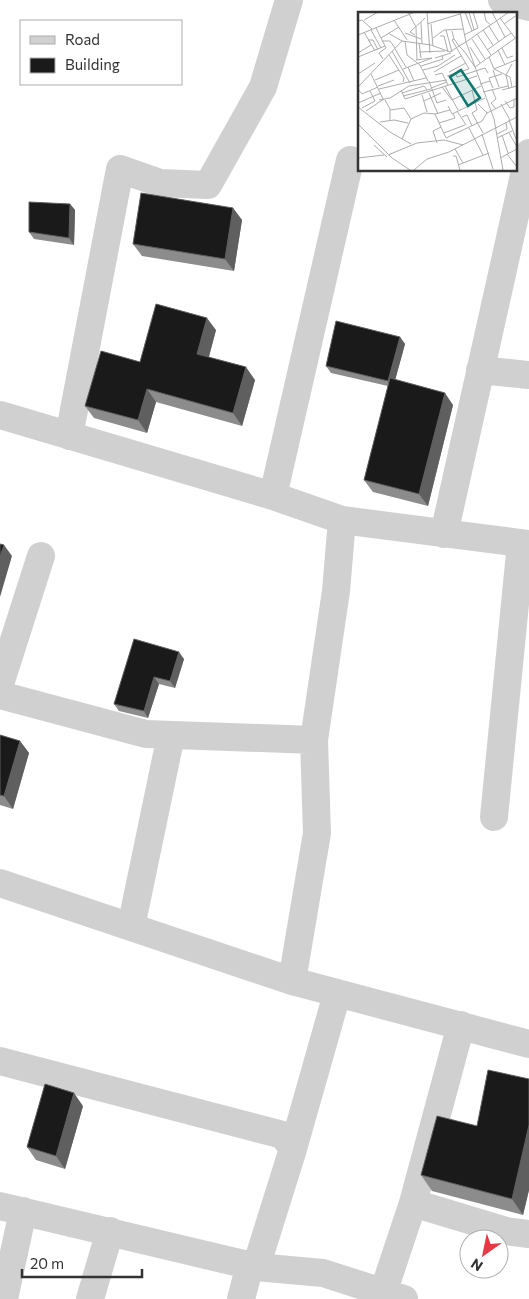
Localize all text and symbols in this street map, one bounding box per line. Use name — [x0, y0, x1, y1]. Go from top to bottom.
inset map — [358, 12, 516, 171]
legend — [20, 20, 182, 85]
text: Road — [65, 30, 100, 48]
text: Building — [65, 55, 120, 73]
north arrow — [459, 1229, 509, 1279]
scale bar — [22, 1246, 142, 1278]
text: 20 m — [30, 1254, 64, 1272]
text: N — [468, 1255, 486, 1275]

